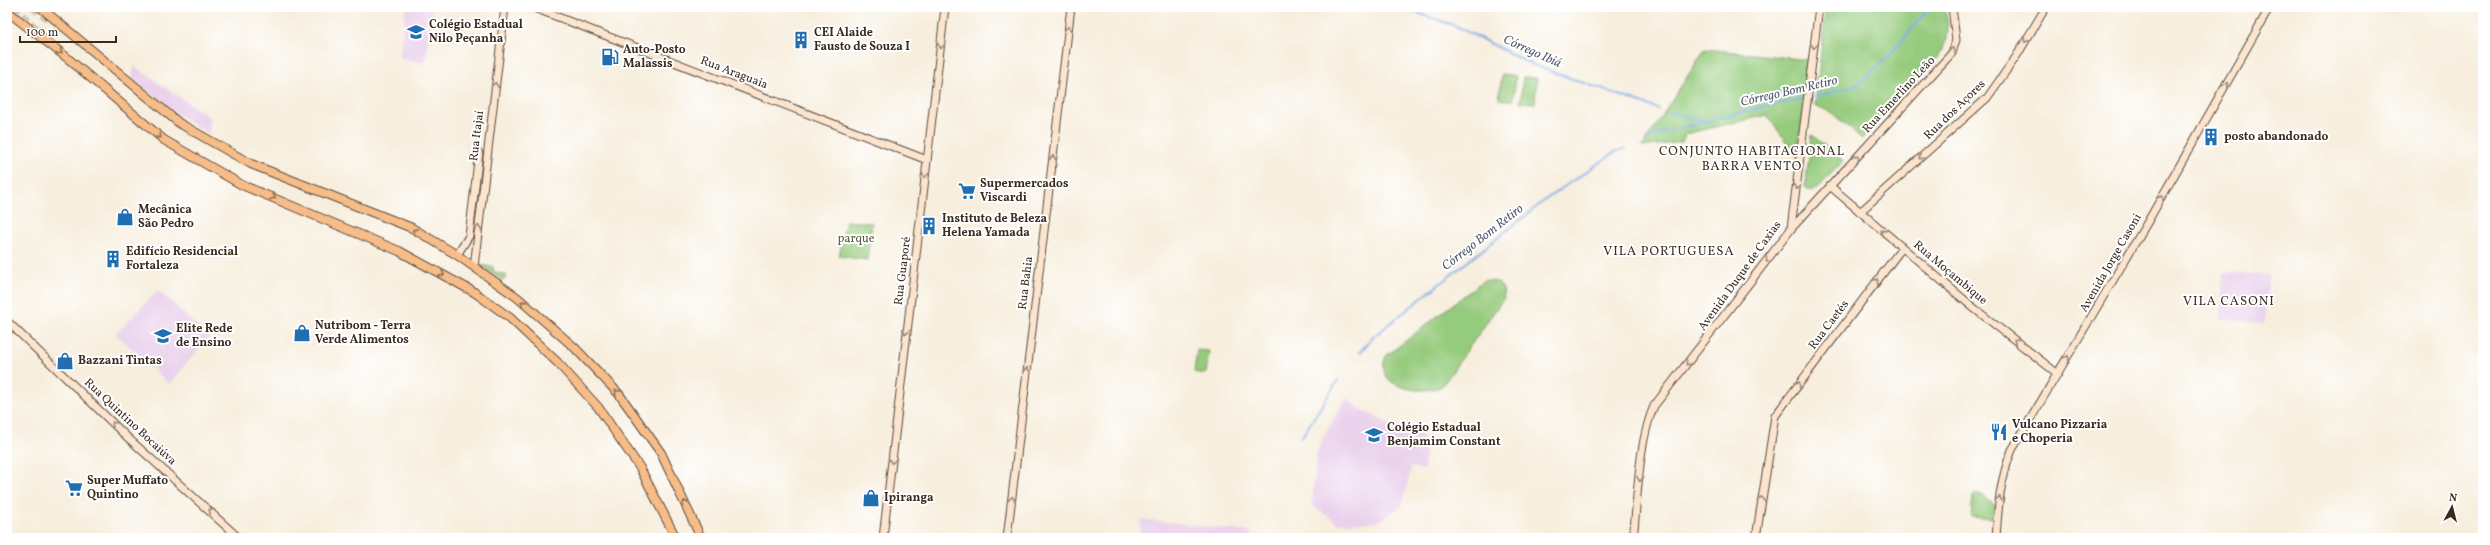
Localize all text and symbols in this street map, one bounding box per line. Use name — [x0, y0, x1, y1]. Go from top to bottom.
place label: Colégio Estadual Nilo Peçanha — [429, 17, 523, 47]
scale bar — [20, 18, 116, 44]
school or university icon: Colégio Estadual Nilo Peçanha — [406, 22, 426, 42]
text: 100 m — [26, 25, 59, 41]
place label: CEI Alaide Fausto de Souza I — [814, 25, 910, 55]
one-way arrow — [1063, 26, 1072, 32]
building icon: CEI Alaide Fausto de Souza I — [791, 30, 811, 50]
water label: Córrego Ibiá — [1500, 31, 1564, 73]
one-way arrow — [2023, 36, 2031, 43]
place label: Auto-Posto Malassis — [623, 42, 686, 72]
one-way arrow — [937, 43, 946, 49]
one-way arrow — [1810, 43, 1819, 49]
one-way arrow — [55, 47, 62, 54]
fuel station icon: Auto-Posto Malassis — [600, 47, 620, 67]
one-way arrow — [1948, 47, 1956, 54]
street label: Rua Araguaia — [698, 53, 770, 93]
street label: Rua Emerlino Leão — [1859, 53, 1939, 137]
water label: Córrego Bom Retiro — [1739, 72, 1839, 112]
street label: Rua dos Açores — [1921, 77, 1989, 143]
one-way arrow — [490, 82, 499, 88]
one-way arrow — [2221, 82, 2229, 89]
street label: Rua Itajaí — [466, 109, 488, 162]
building icon: posto abandonado — [2201, 127, 2221, 147]
place label: posto abandonado — [2224, 129, 2328, 145]
one-way arrow — [155, 131, 162, 138]
district label: CONJUNTO HABITACIONAL BARRA VENTO — [1659, 143, 1845, 176]
one-way arrow — [1918, 152, 1926, 160]
one-way arrow — [1852, 154, 1860, 162]
one-way arrow — [1048, 155, 1057, 161]
one-way arrow — [921, 172, 930, 178]
place label: Supermercados Viscardi — [980, 176, 1069, 206]
supermarket icon: Supermercados Viscardi — [957, 181, 977, 201]
one-way arrow — [1793, 184, 1802, 190]
one-way arrow — [269, 192, 277, 200]
one-way arrow — [2157, 195, 2164, 202]
water label: Córrego Bom Retiro — [1438, 200, 1528, 276]
place label: Mecânica São Pedro — [138, 202, 194, 232]
shop icon: Mecânica São Pedro — [115, 207, 135, 227]
street label: Avenida Jorge Casoni — [2076, 210, 2146, 315]
place label: Instituto de Beleza Helena Yamada — [942, 211, 1048, 241]
building icon: Instituto de Beleza Helena Yamada — [919, 216, 939, 236]
street label: Avenida Duque de Caxias — [1695, 218, 1785, 334]
one-way arrow — [473, 225, 482, 231]
one-way arrow — [412, 228, 419, 235]
one-way arrow — [1881, 229, 1888, 236]
park label: parque — [838, 231, 875, 247]
street label: Rua Guaporé — [891, 236, 915, 306]
street label: Rua Moçambique — [1910, 237, 1991, 309]
district label: VILA PORTUGUESA — [1603, 243, 1735, 261]
place label: Edifício Residencial Fortaleza — [126, 244, 238, 274]
building icon: Edifício Residencial Fortaleza — [103, 249, 123, 269]
street label: Rua Bahia — [1015, 255, 1037, 311]
one-way arrow — [1765, 256, 1772, 263]
one-way arrow — [438, 270, 446, 277]
one-way arrow — [1872, 278, 1879, 285]
district label: VILA CASONI — [2183, 293, 2275, 311]
street label: Rua Caetés — [1805, 297, 1853, 353]
one-way arrow — [520, 300, 528, 307]
place label: Nutribom - Terra Verde Alimentos — [315, 318, 412, 348]
place label: Elite Rede de Ensino — [176, 321, 233, 351]
shop icon: Nutribom - Terra Verde Alimentos — [292, 323, 312, 343]
school or university icon: Elite Rede de Ensino — [153, 326, 173, 346]
one-way arrow — [902, 329, 911, 335]
one-way arrow — [2014, 339, 2021, 346]
shop icon: Bazzani Tintas — [55, 351, 75, 371]
place label: Bazzani Tintas — [78, 353, 162, 369]
one-way arrow — [2062, 355, 2070, 362]
one-way arrow — [1686, 358, 1693, 365]
one-way arrow — [1022, 367, 1031, 373]
street label: Rua Quintino Bocaiúva — [80, 375, 180, 469]
one-way arrow — [1793, 382, 1800, 389]
one-way arrow — [615, 389, 622, 397]
place label: Vulcano Pizzaria e Choperia — [2012, 417, 2108, 447]
place label: Colégio Estadual Benjamim Constant — [1387, 420, 1501, 450]
one-way arrow — [111, 421, 119, 429]
restaurant icon: Vulcano Pizzaria e Choperia — [1989, 422, 2009, 442]
school or university icon: Colégio Estadual Benjamim Constant — [1364, 425, 1384, 445]
one-way arrow — [887, 458, 896, 464]
place label: Super Muffato Quintino — [87, 473, 168, 503]
one-way arrow — [1636, 476, 1645, 482]
supermarket icon: Super Muffato Quintino — [64, 478, 84, 498]
north arrow — [2432, 487, 2472, 527]
shop icon: Ipiranga — [861, 488, 881, 508]
place label: Ipiranga — [884, 490, 934, 506]
text: N — [2448, 491, 2458, 506]
one-way arrow — [1007, 496, 1016, 502]
one-way arrow — [1756, 496, 1765, 502]
one-way arrow — [1994, 496, 2003, 502]
one-way arrow — [682, 499, 690, 507]
one-way arrow — [208, 508, 216, 516]

